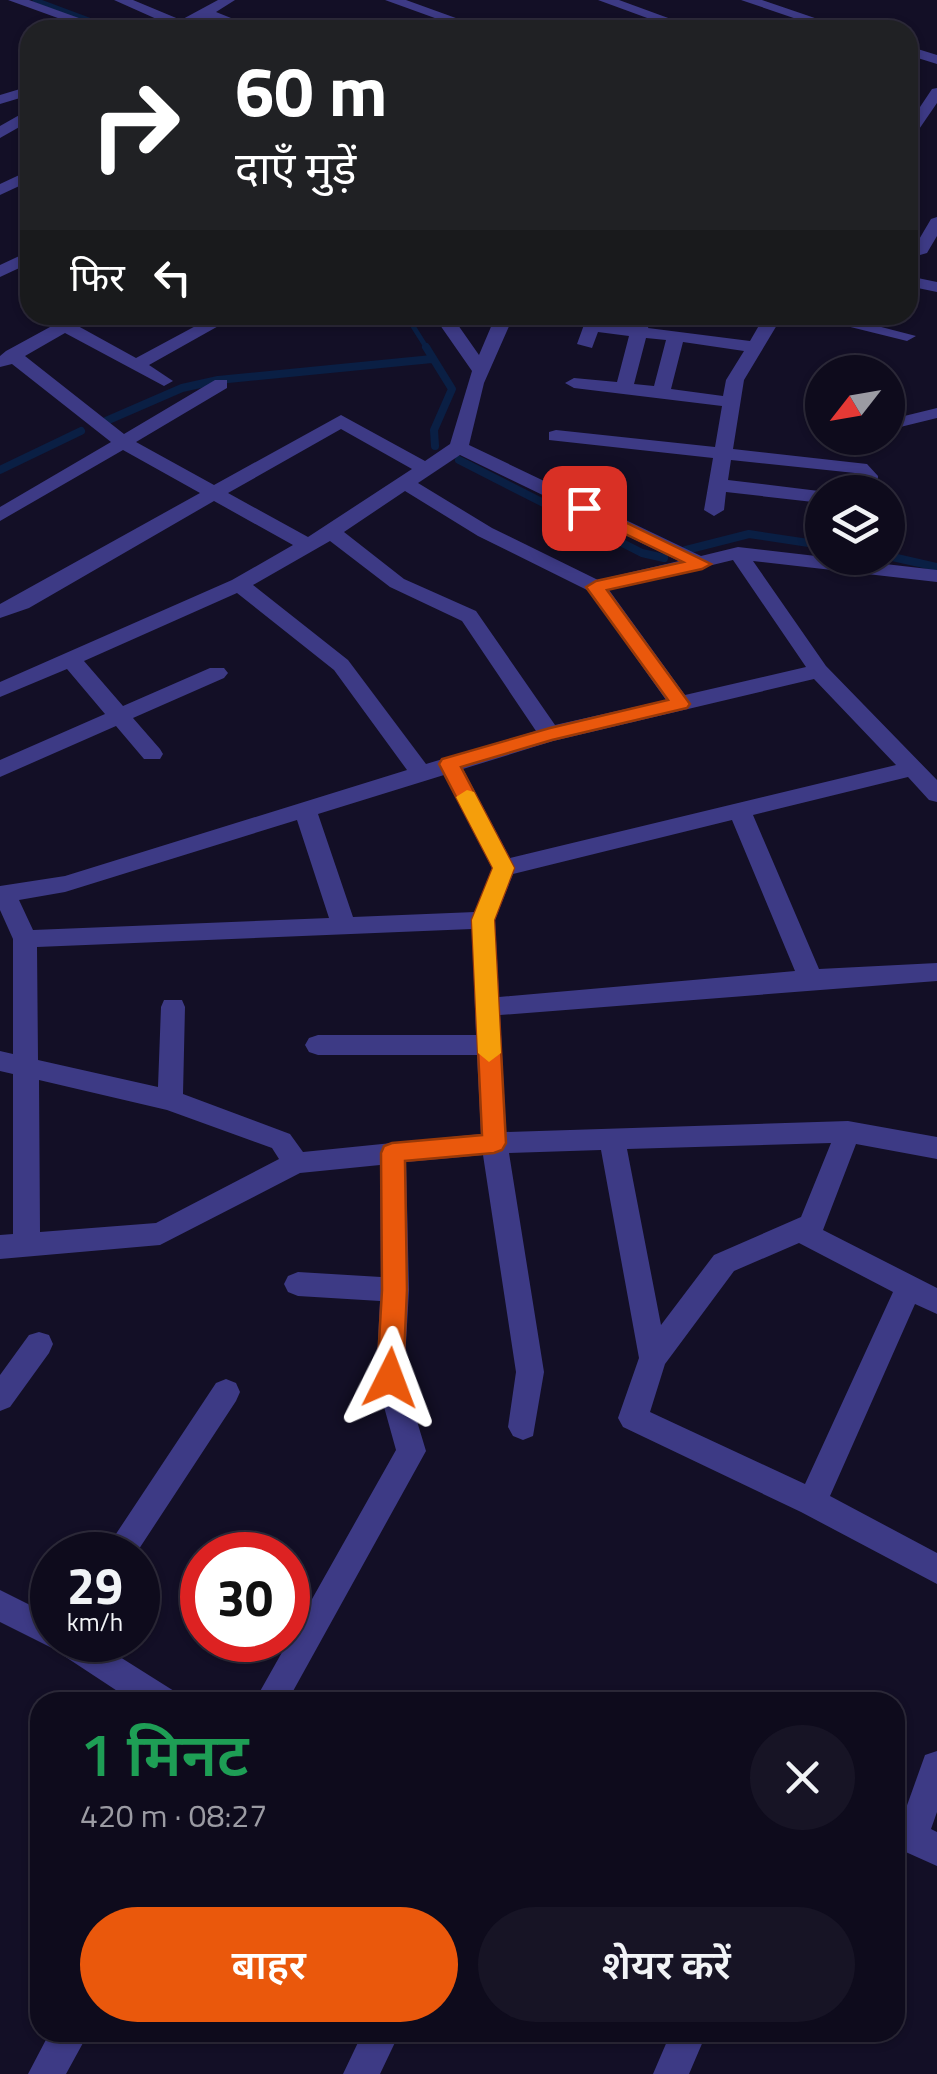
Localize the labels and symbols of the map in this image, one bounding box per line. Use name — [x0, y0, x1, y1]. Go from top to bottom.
north arrow — [805, 355, 905, 455]
pin — [542, 466, 627, 551]
position arrow — [338, 1326, 442, 1430]
speed limit sign: 30 — [180, 1532, 310, 1662]

